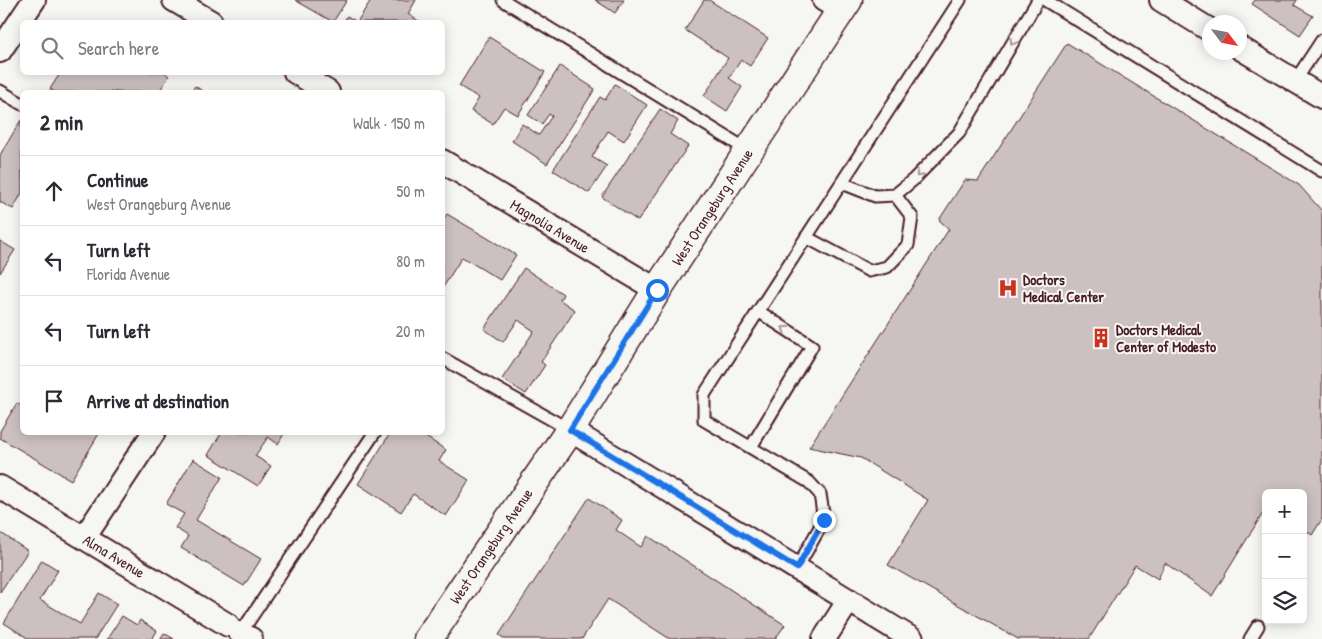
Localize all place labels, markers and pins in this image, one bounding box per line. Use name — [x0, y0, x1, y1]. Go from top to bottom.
place label: Doctors Medical Center — [1023, 269, 1104, 307]
hospital icon: Doctors Medical Center — [997, 277, 1019, 299]
place label: Doctors Medical Center of Modesto — [1116, 319, 1216, 357]
building icon: Doctors Medical Center of Modesto — [1090, 327, 1112, 349]

